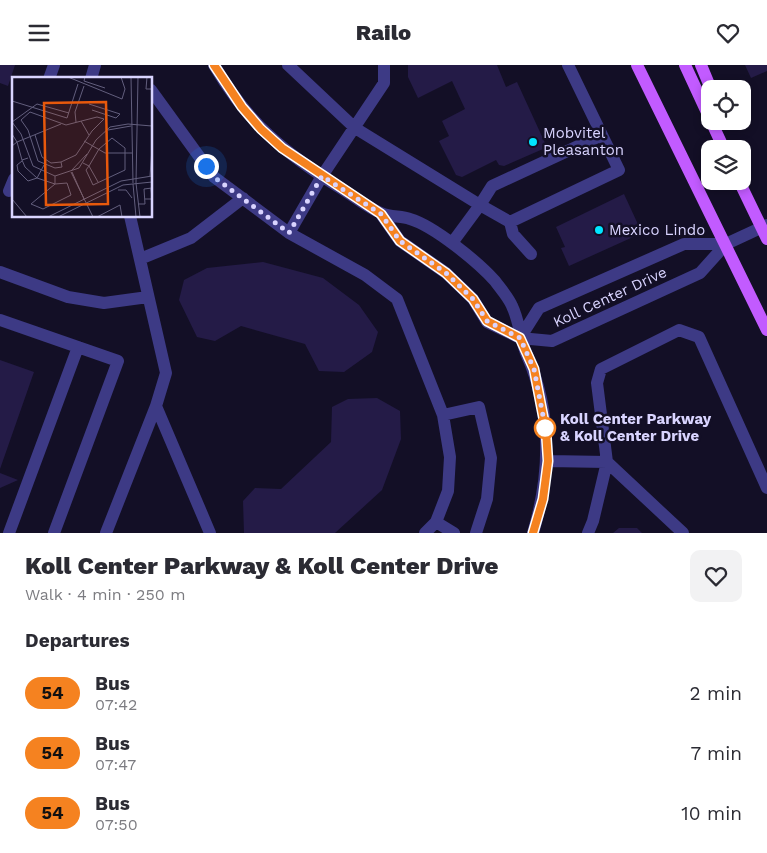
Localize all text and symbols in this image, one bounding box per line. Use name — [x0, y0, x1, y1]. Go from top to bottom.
icon: menu — [25, 19, 53, 47]
icon: heart — [714, 19, 742, 47]
text: Railo — [356, 20, 411, 45]
inset map — [12, 77, 152, 217]
map controls — [701, 80, 751, 190]
button: locate — [701, 80, 751, 130]
place label: Mobvitel Pleasanton — [543, 124, 624, 159]
marker: Mobvitel Pleasanton — [527, 136, 539, 148]
button: layers — [701, 140, 751, 190]
your location — [194, 154, 219, 179]
place label: Mexico Lindo — [609, 221, 705, 239]
marker: Mexico Lindo — [593, 224, 605, 236]
street label: Koll Center Drive — [550, 263, 670, 331]
place label: Koll Center Parkway & Koll Center Drive — [560, 410, 712, 445]
marker: Koll Center Parkway & Koll Center Drive — [534, 417, 556, 439]
button: heart — [690, 550, 742, 602]
text: Koll Center Parkway & Koll Center Drive — [25, 552, 499, 580]
text: Walk · 4 min · 250 m — [25, 585, 185, 604]
text: Departures — [25, 629, 130, 652]
text: Bus — [95, 672, 130, 695]
text: 54 — [41, 682, 64, 703]
text: 2 min — [690, 682, 742, 705]
text: 07:42 — [95, 695, 137, 714]
text: Bus — [95, 732, 130, 755]
text: 54 — [41, 742, 64, 763]
text: 7 min — [691, 742, 742, 765]
text: 07:47 — [95, 755, 136, 774]
text: Bus — [95, 792, 130, 815]
text: 54 — [41, 802, 64, 823]
text: 10 min — [681, 802, 742, 825]
text: 07:50 — [95, 815, 138, 834]

